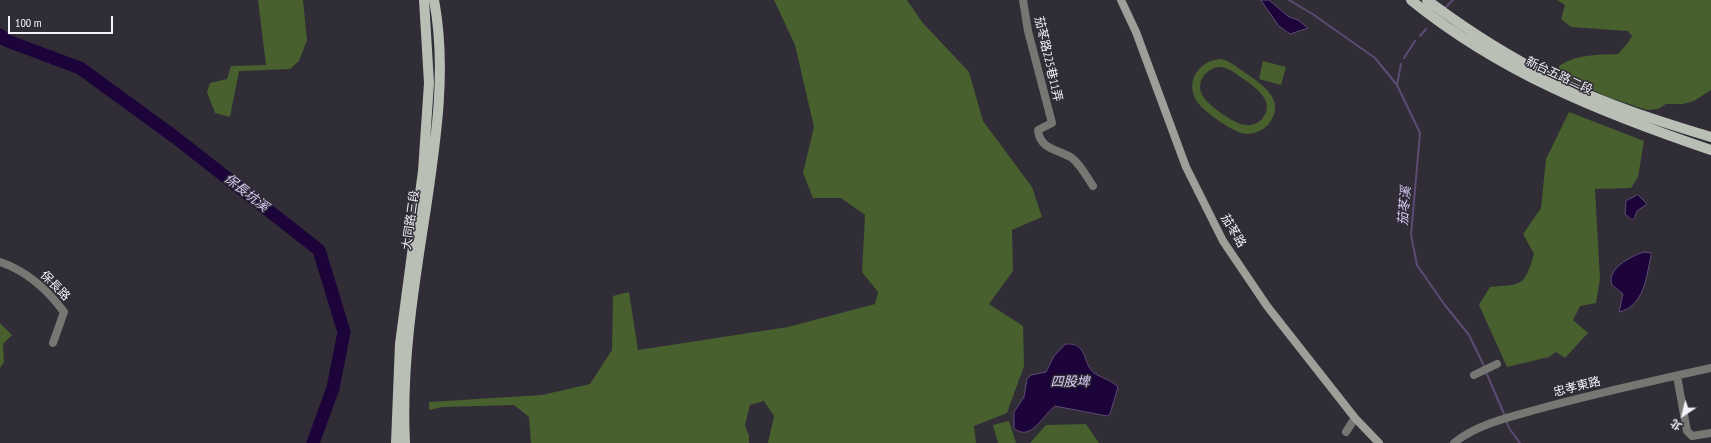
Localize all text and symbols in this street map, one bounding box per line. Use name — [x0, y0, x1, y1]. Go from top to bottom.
scale bar — [10, 8, 115, 34]
text: 100 m — [15, 15, 42, 30]
street label: 茄苳路225巷11弄 — [1031, 15, 1065, 103]
street label: 新台五路二段 — [1523, 54, 1595, 98]
water label: 保長坑溪 — [221, 171, 271, 215]
water label: 茄苳溪 — [1396, 186, 1414, 226]
street label: 大同路三段 — [400, 189, 422, 251]
street label: 茄苳路 — [1218, 212, 1248, 250]
street label: 保長路 — [37, 268, 73, 304]
water label: 四股埤 — [1051, 374, 1089, 390]
street label: 忠孝東路 — [1552, 374, 1602, 400]
north arrow — [1663, 395, 1703, 435]
text: 北 — [1668, 416, 1685, 434]

